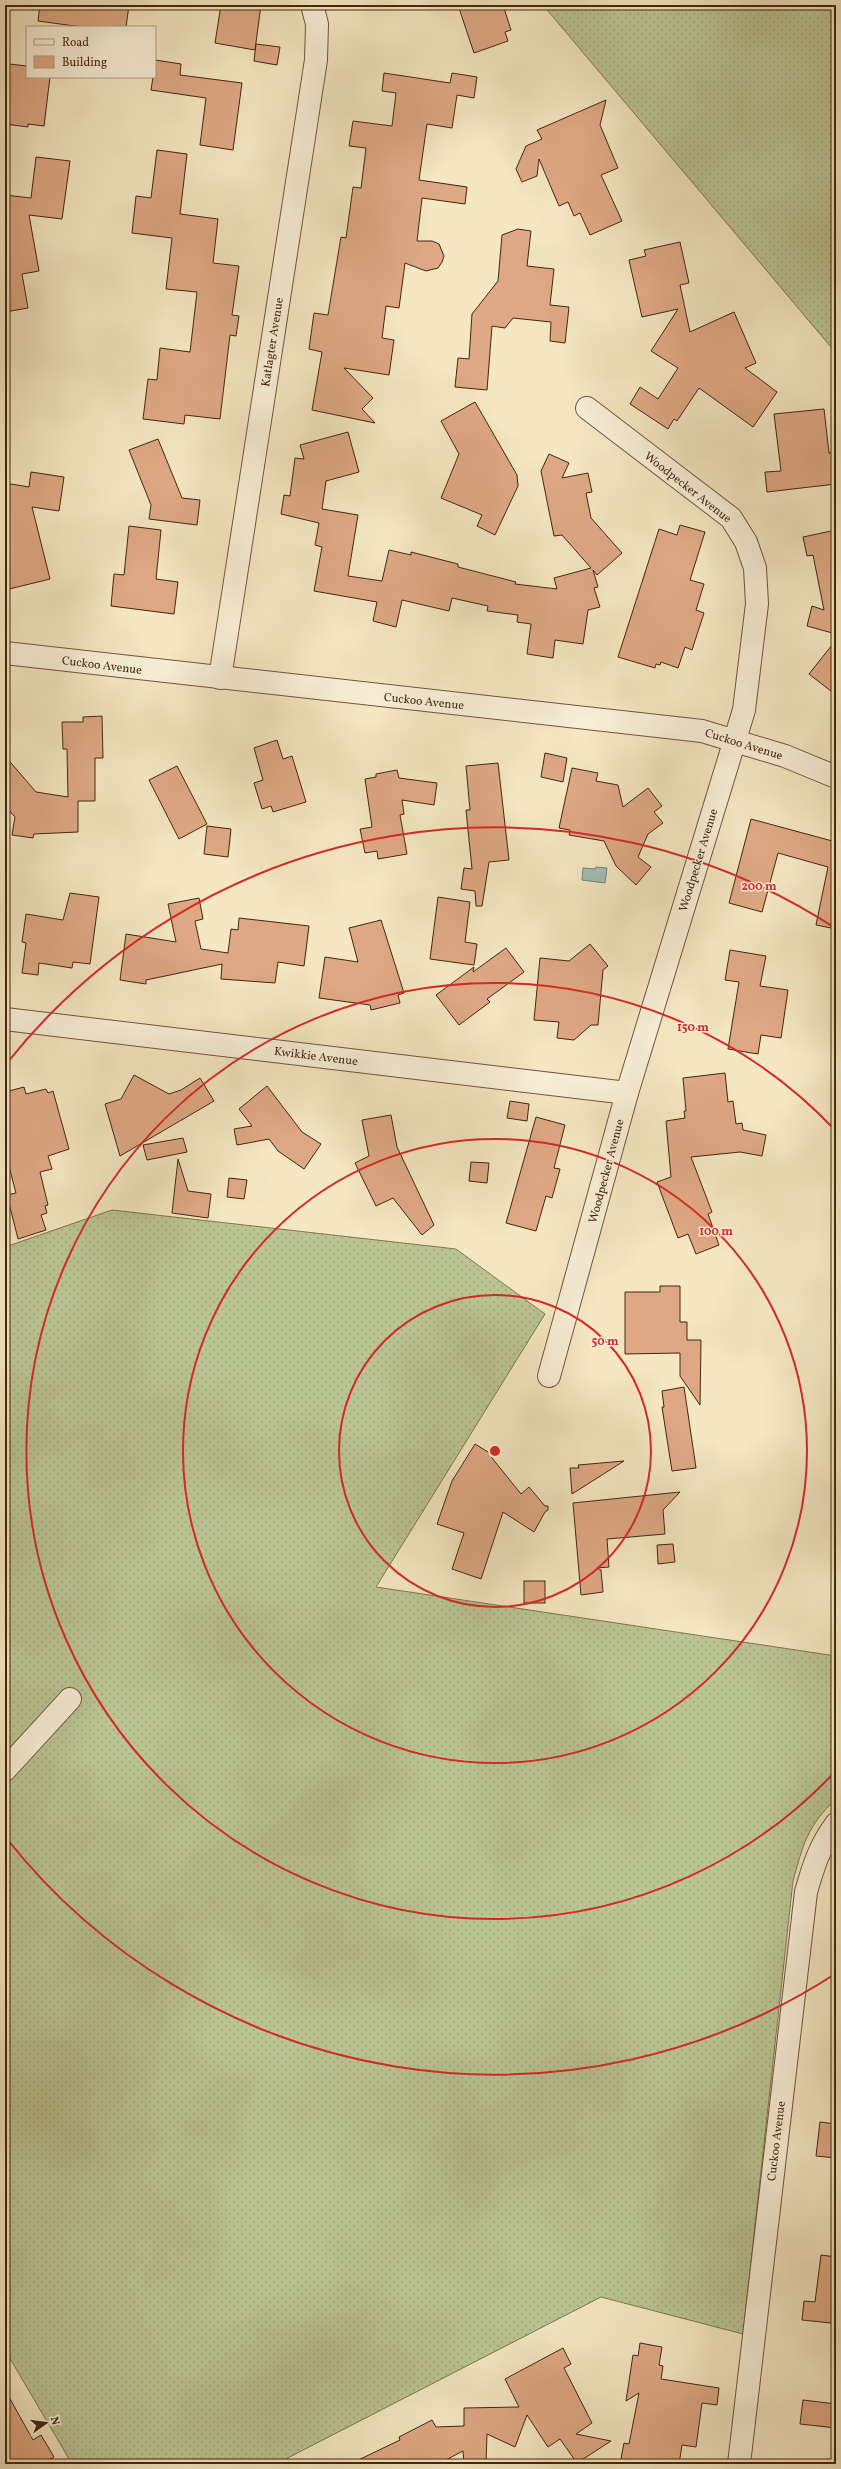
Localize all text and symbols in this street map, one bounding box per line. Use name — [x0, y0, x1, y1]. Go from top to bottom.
legend — [26, 26, 156, 78]
text: Road — [62, 35, 89, 51]
text: Building — [62, 55, 107, 71]
street label: Katlagter Avenue — [258, 296, 288, 388]
street label: Woodpecker Avenue — [640, 449, 735, 527]
street label: Cuckoo Avenue — [61, 653, 143, 679]
street label: Cuckoo Avenue — [383, 690, 465, 714]
street label: Cuckoo Avenue — [703, 726, 785, 764]
street label: Woodpecker Avenue — [676, 807, 722, 914]
text: 200 m — [741, 879, 777, 895]
text: 150 m — [677, 1020, 709, 1036]
street label: Kwikkie Avenue — [273, 1044, 359, 1070]
street label: Woodpecker Avenue — [585, 1117, 629, 1225]
text: 100 m — [699, 1224, 733, 1240]
text: 50 m — [591, 1334, 619, 1350]
centre of rings — [488, 1444, 502, 1458]
street label: Cuckoo Avenue — [764, 2100, 790, 2182]
north arrow — [26, 2403, 66, 2443]
text: N — [46, 2415, 62, 2427]

